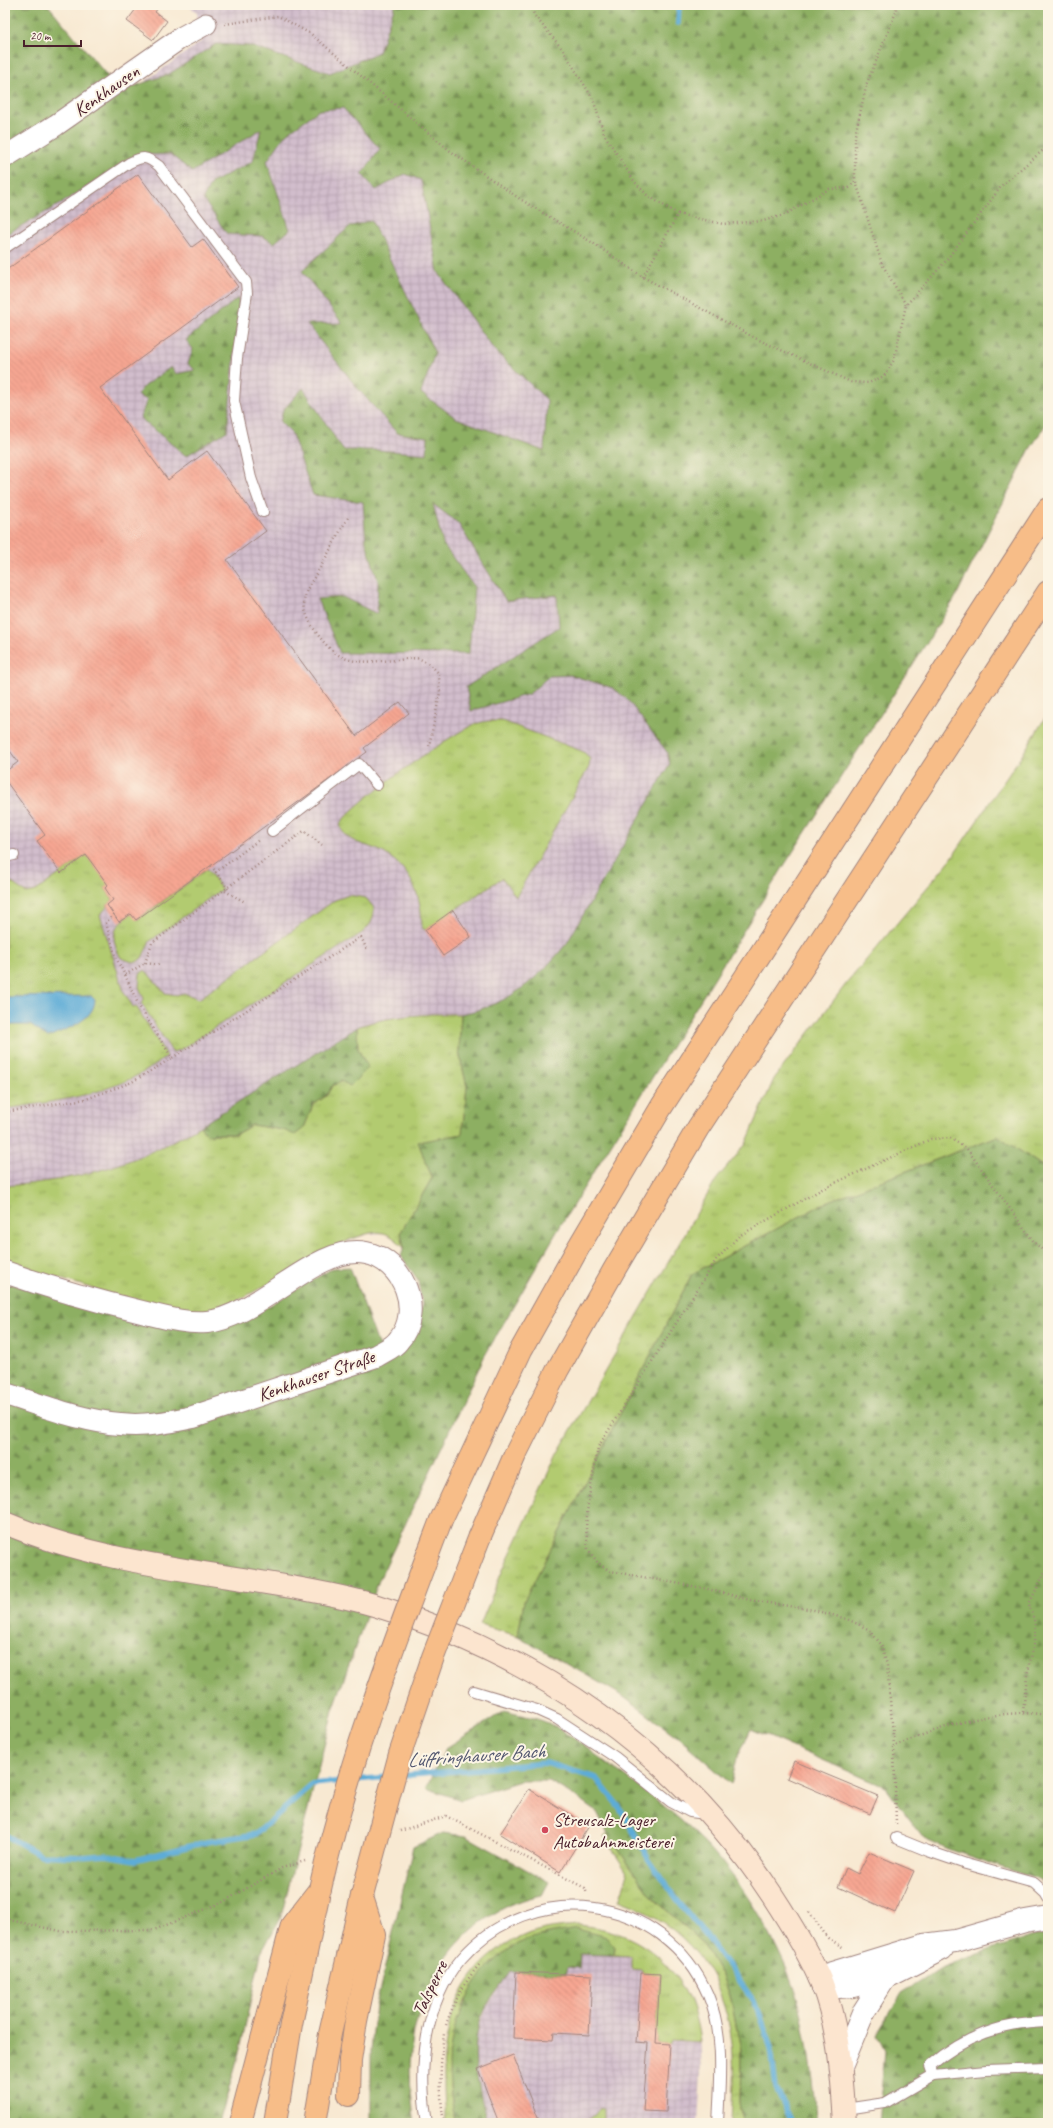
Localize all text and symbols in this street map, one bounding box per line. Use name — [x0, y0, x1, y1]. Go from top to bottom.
scale bar — [24, 22, 81, 48]
text: 20 m — [30, 28, 52, 44]
street label: Kenkhausen — [69, 59, 144, 122]
street label: Kenkhauser Straße — [255, 1344, 379, 1407]
water label: Lüffringhauser Bach — [406, 1738, 548, 1773]
place label: Streusalz-Lager Autobahnmeisterei — [553, 1808, 675, 1854]
marker: Streusalz-Lager Autobahnmeisterei — [540, 1825, 550, 1835]
street label: Talsperre — [407, 1955, 454, 2020]

